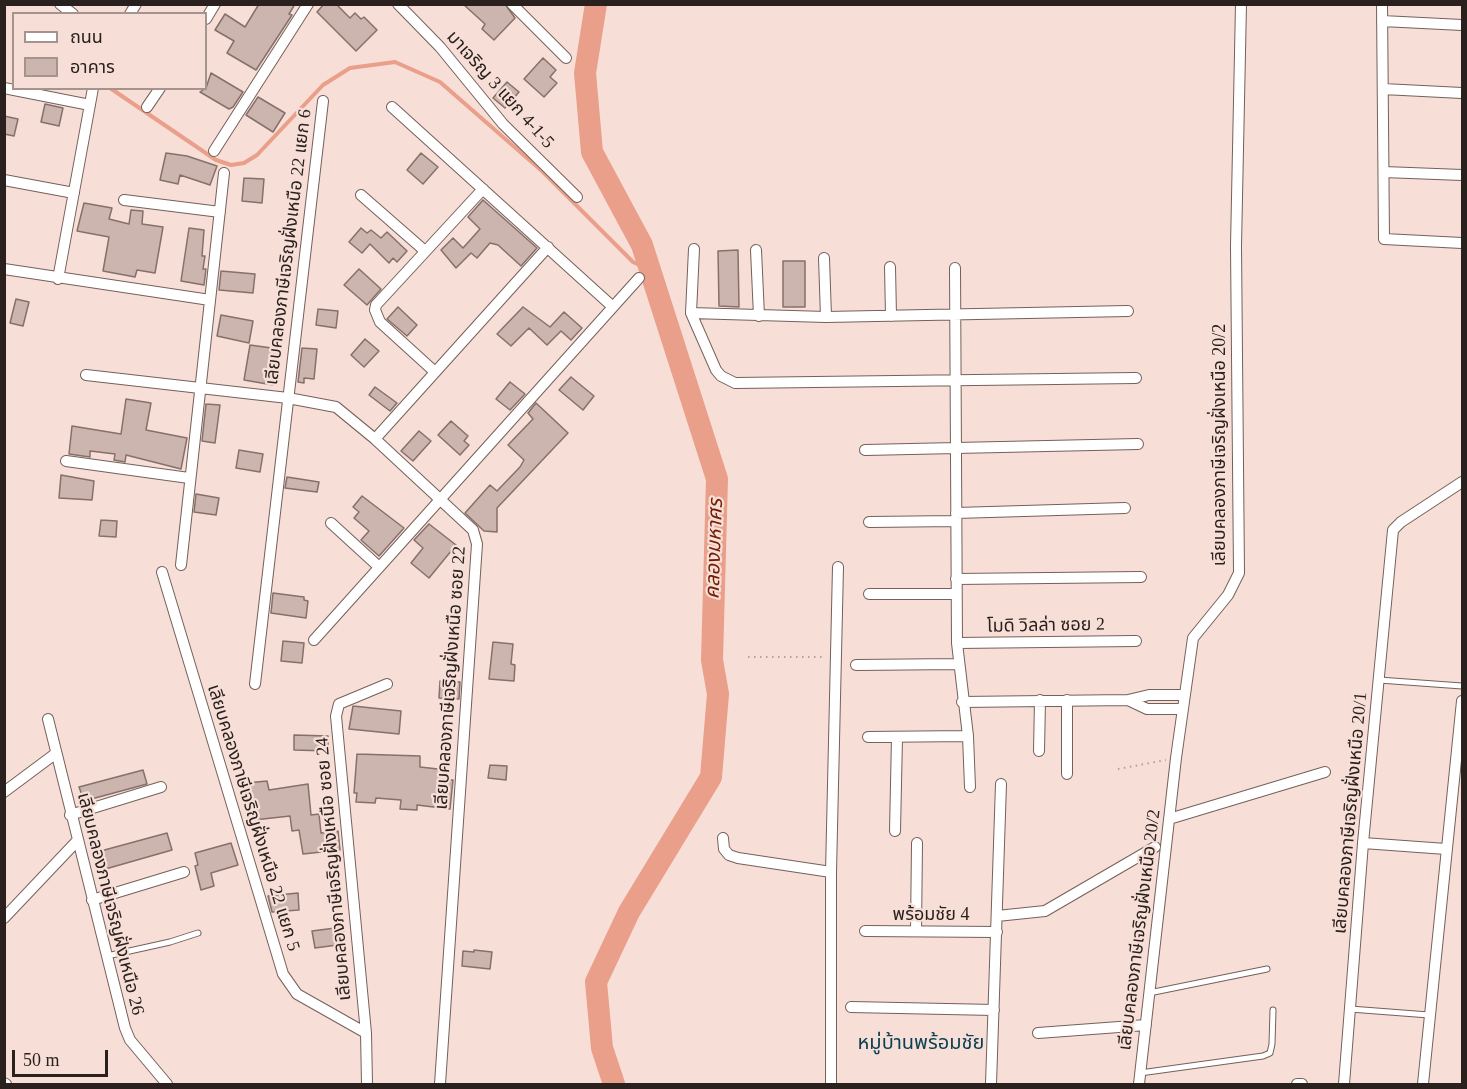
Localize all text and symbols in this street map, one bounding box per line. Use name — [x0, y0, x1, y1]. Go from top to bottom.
legend — [12, 12, 207, 90]
text: ถนน — [70, 27, 103, 47]
street label: มาเจริญ 3 แยก 4-1-5 — [442, 27, 558, 153]
text: อาคาร — [70, 57, 115, 77]
street label: เลียบคลองภาษีเจริญฝั่งเหนือ 22 แยก 6 — [261, 108, 317, 386]
street label: เลียบคลองภาษีเจริญฝั่งเหนือ 20/2 — [1209, 324, 1231, 566]
water label: คลองมหาศร — [701, 498, 729, 600]
street label: เลียบคลองภาษีเจริญฝั่งเหนือ ซอย 22 — [431, 545, 471, 811]
street label: โมดิ วิลล่า ซอย 2 — [987, 614, 1105, 638]
street label: เลียบคลองภาษีเจริญฝั่งเหนือ 22 แยก 5 — [202, 682, 304, 954]
street label: เลียบคลองภาษีเจริญฝั่งเหนือ 20/1 — [1330, 691, 1372, 935]
street label: เลียบคลองภาษีเจริญฝั่งเหนือ ซอย 24 — [312, 736, 356, 1002]
street label: เลียบคลองภาษีเจริญฝั่งเหนือ 26 — [72, 790, 148, 1018]
street label: เลียบคลองภาษีเจริญฝั่งเหนือ 20/2 — [1114, 808, 1166, 1052]
street label: พร้อมชัย 4 — [893, 904, 969, 926]
district label: หมู่บ้านพร้อมชัย — [858, 1032, 984, 1056]
scale bar — [15, 1038, 111, 1076]
text: 50 m — [23, 1050, 60, 1070]

